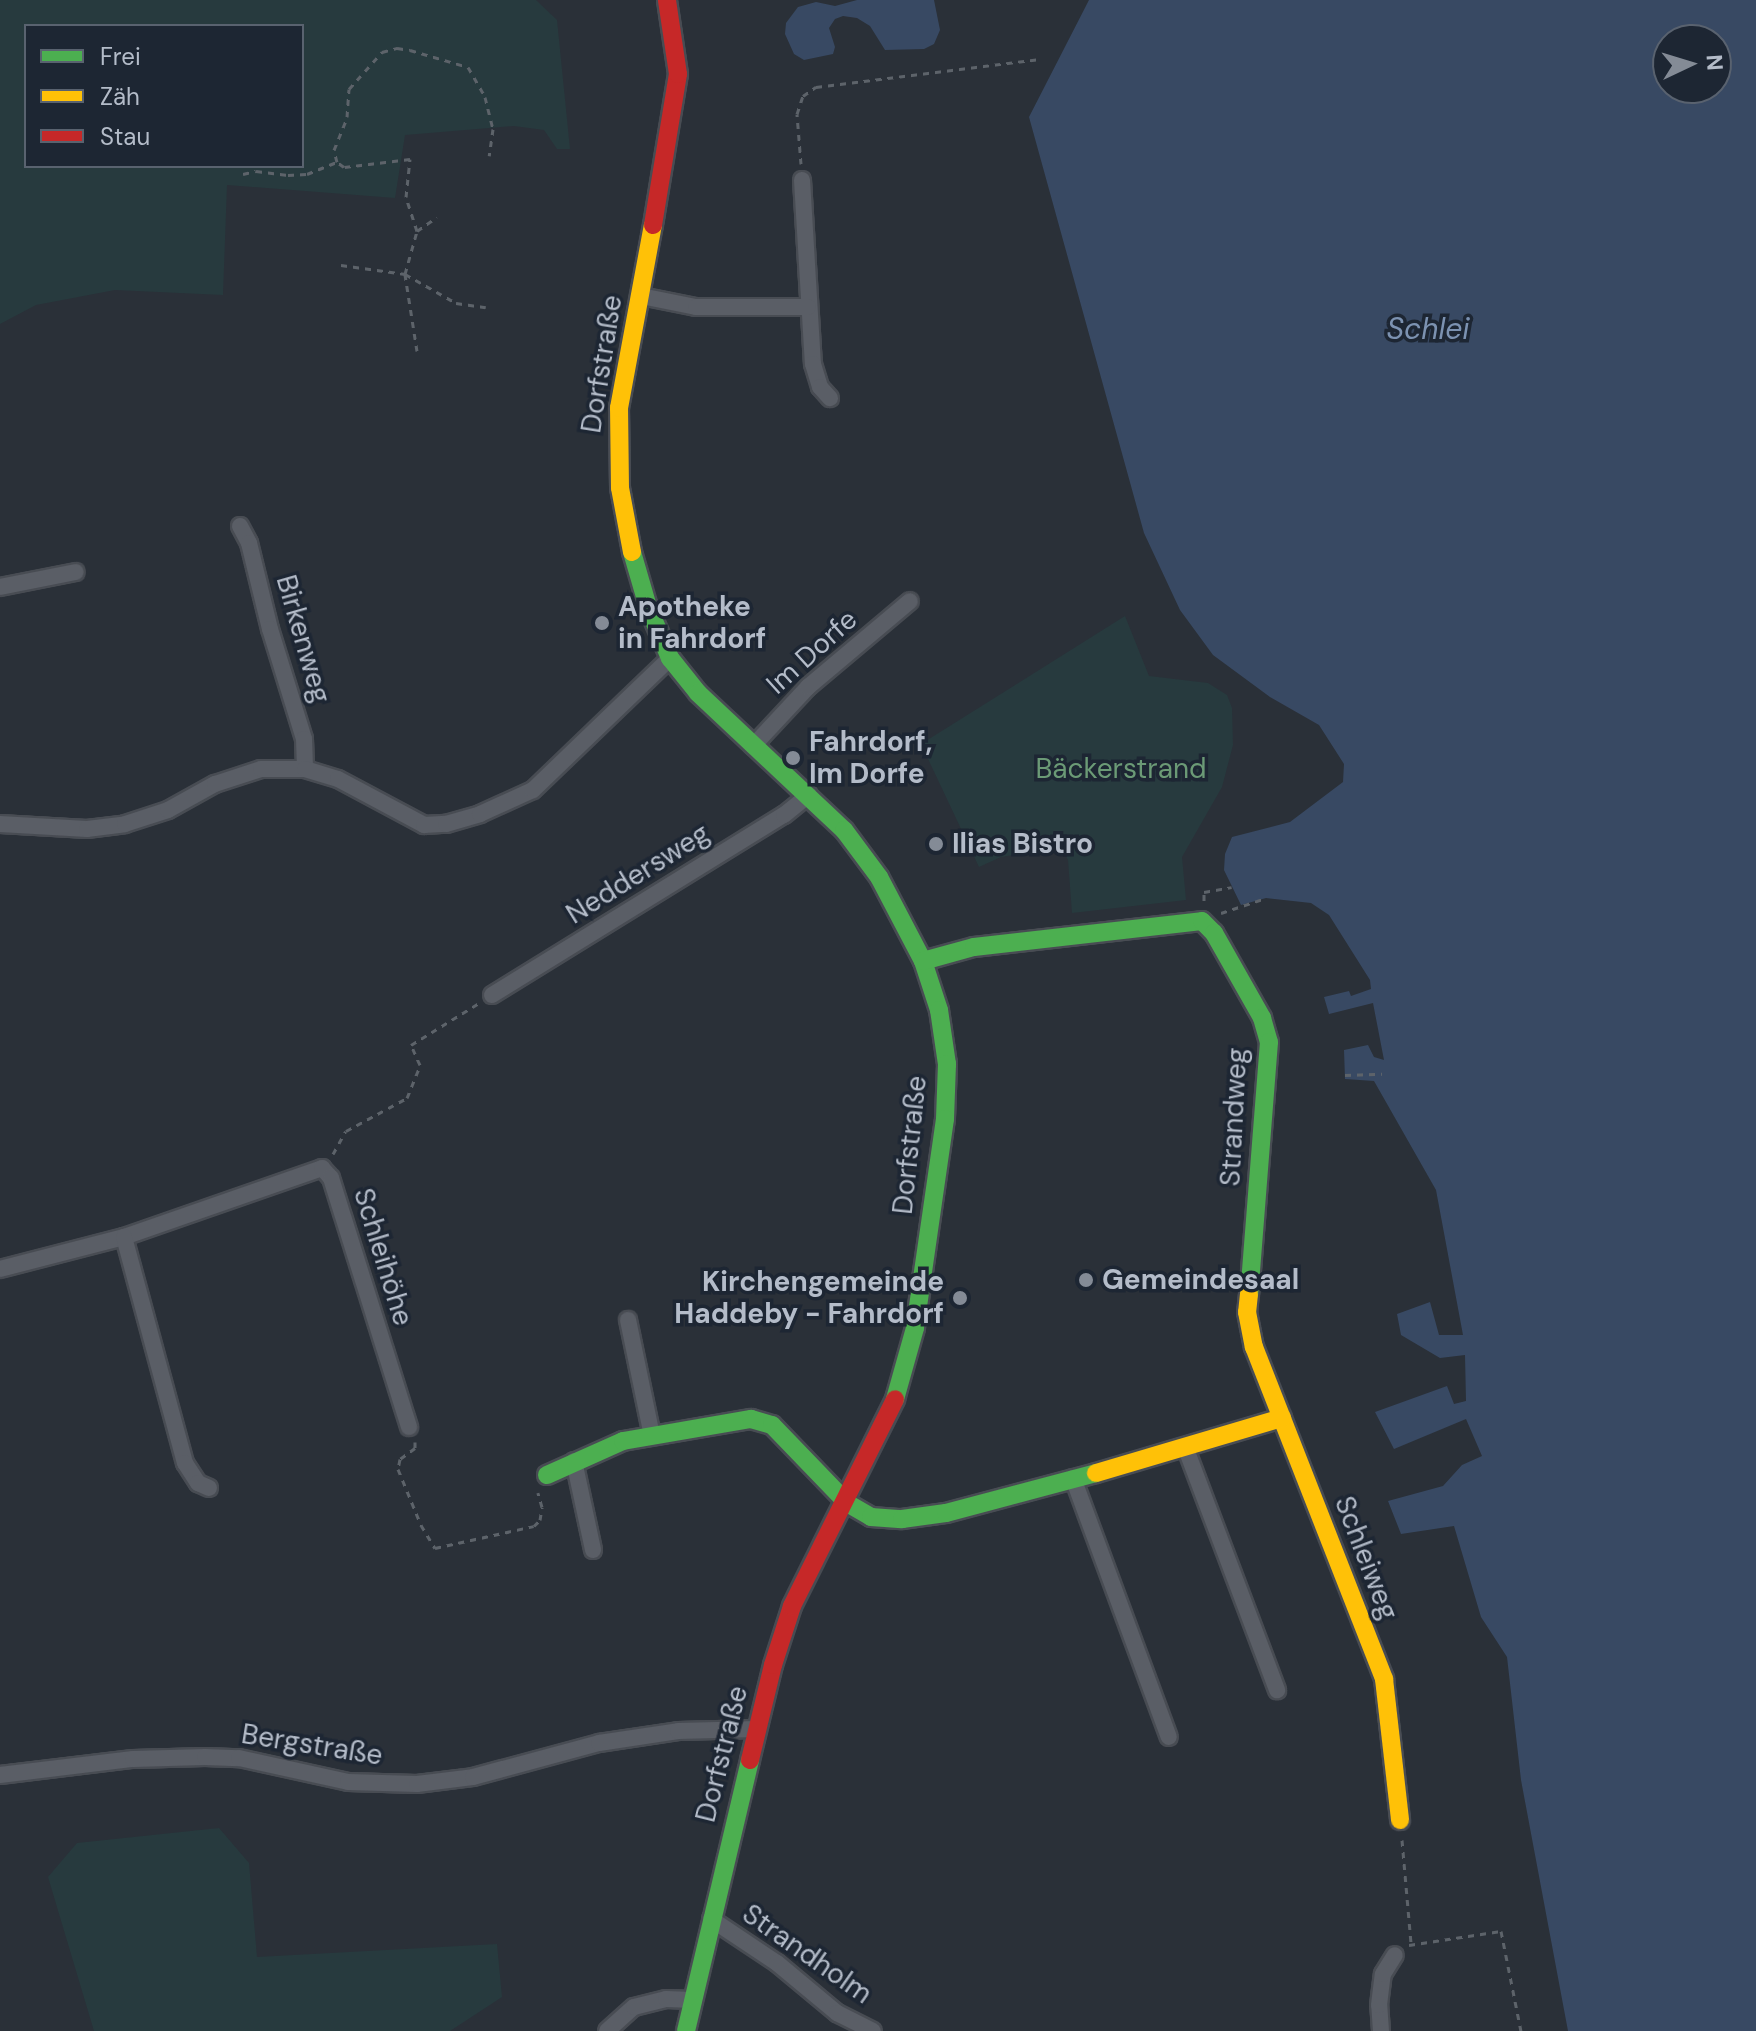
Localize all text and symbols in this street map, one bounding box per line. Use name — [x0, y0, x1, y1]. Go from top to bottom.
legend — [24, 24, 304, 168]
north arrow — [1652, 24, 1732, 104]
text: Frei — [100, 41, 141, 72]
text: N — [1699, 53, 1729, 71]
text: Zäh — [100, 81, 140, 112]
text: Stau — [100, 121, 150, 152]
street label: Dorfstraße — [575, 293, 629, 435]
water label: Schlei — [1386, 311, 1470, 347]
street label: Birkenweg — [269, 571, 337, 707]
place label: Apotheke in Fahrdorf — [618, 590, 766, 656]
street label: Im Dorfe — [760, 603, 864, 701]
marker: Apotheke in Fahrdorf — [593, 614, 611, 632]
place label: Fahrdorf, Im Dorfe — [809, 725, 932, 791]
marker: Fahrdorf, Im Dorfe — [784, 749, 802, 767]
park label: Bäckerstrand — [1035, 752, 1207, 786]
street label: Neddersweg — [560, 817, 716, 931]
place label: Ilias Bistro — [952, 827, 1093, 861]
marker: Ilias Bistro — [927, 835, 945, 853]
street label: Strandweg — [1214, 1047, 1254, 1187]
street label: Dorfstraße — [886, 1074, 934, 1216]
street label: Schleihöhe — [346, 1184, 420, 1330]
place label: Gemeindesaal — [1102, 1263, 1299, 1297]
place label: Kirchengemeinde Haddeby - Fahrdorf — [674, 1265, 944, 1331]
marker: Gemeindesaal — [1077, 1271, 1095, 1289]
marker: Kirchengemeinde Haddeby - Fahrdorf — [951, 1289, 969, 1307]
street label: Schleiweg — [1327, 1492, 1405, 1624]
street label: Dorfstraße — [689, 1682, 755, 1826]
street label: Bergstraße — [239, 1717, 385, 1773]
street label: Strandholm — [736, 1897, 878, 2011]

